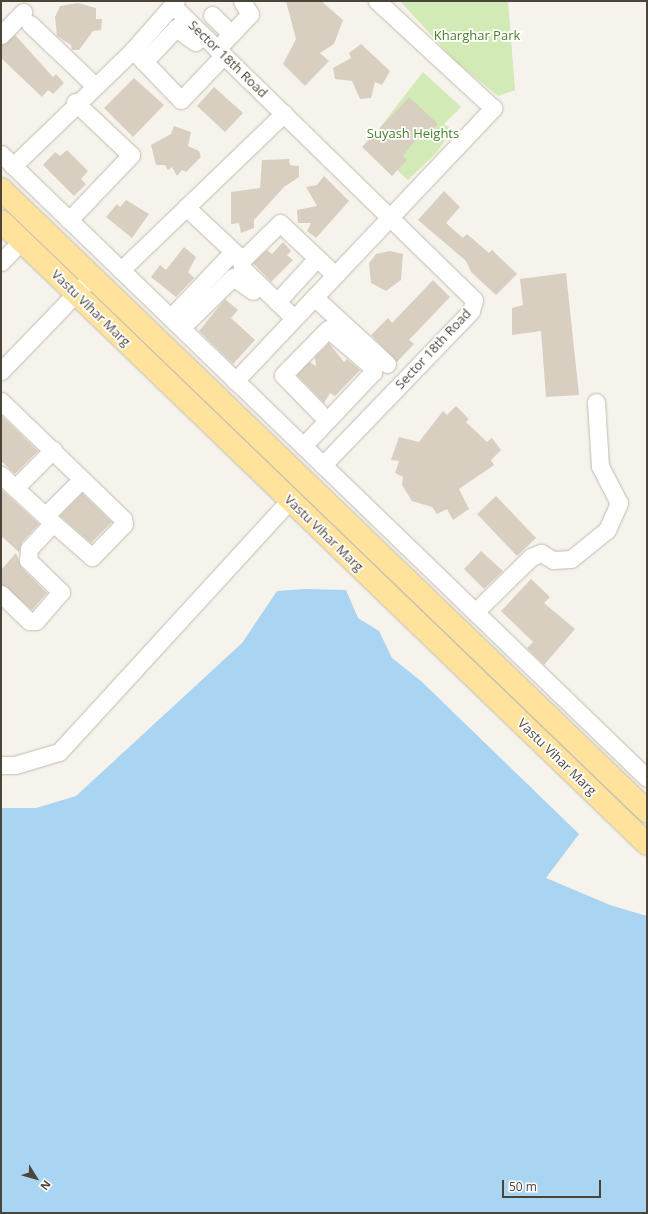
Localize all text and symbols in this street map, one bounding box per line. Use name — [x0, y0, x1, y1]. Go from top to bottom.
street label: Sector 18th Road — [185, 17, 271, 101]
park label: Kharghar Park — [434, 27, 520, 43]
park label: Suyash Heights — [367, 125, 459, 141]
street label: Vastu Vihar Marg — [48, 266, 134, 350]
street label: Sector 18th Road — [392, 306, 474, 392]
street label: Vastu Vihar Marg — [281, 491, 367, 575]
street label: Vastu Vihar Marg — [514, 715, 600, 799]
north arrow — [16, 1158, 56, 1198]
scale bar — [504, 1172, 603, 1198]
text: N — [37, 1177, 55, 1194]
text: 50 m — [509, 1178, 537, 1195]

